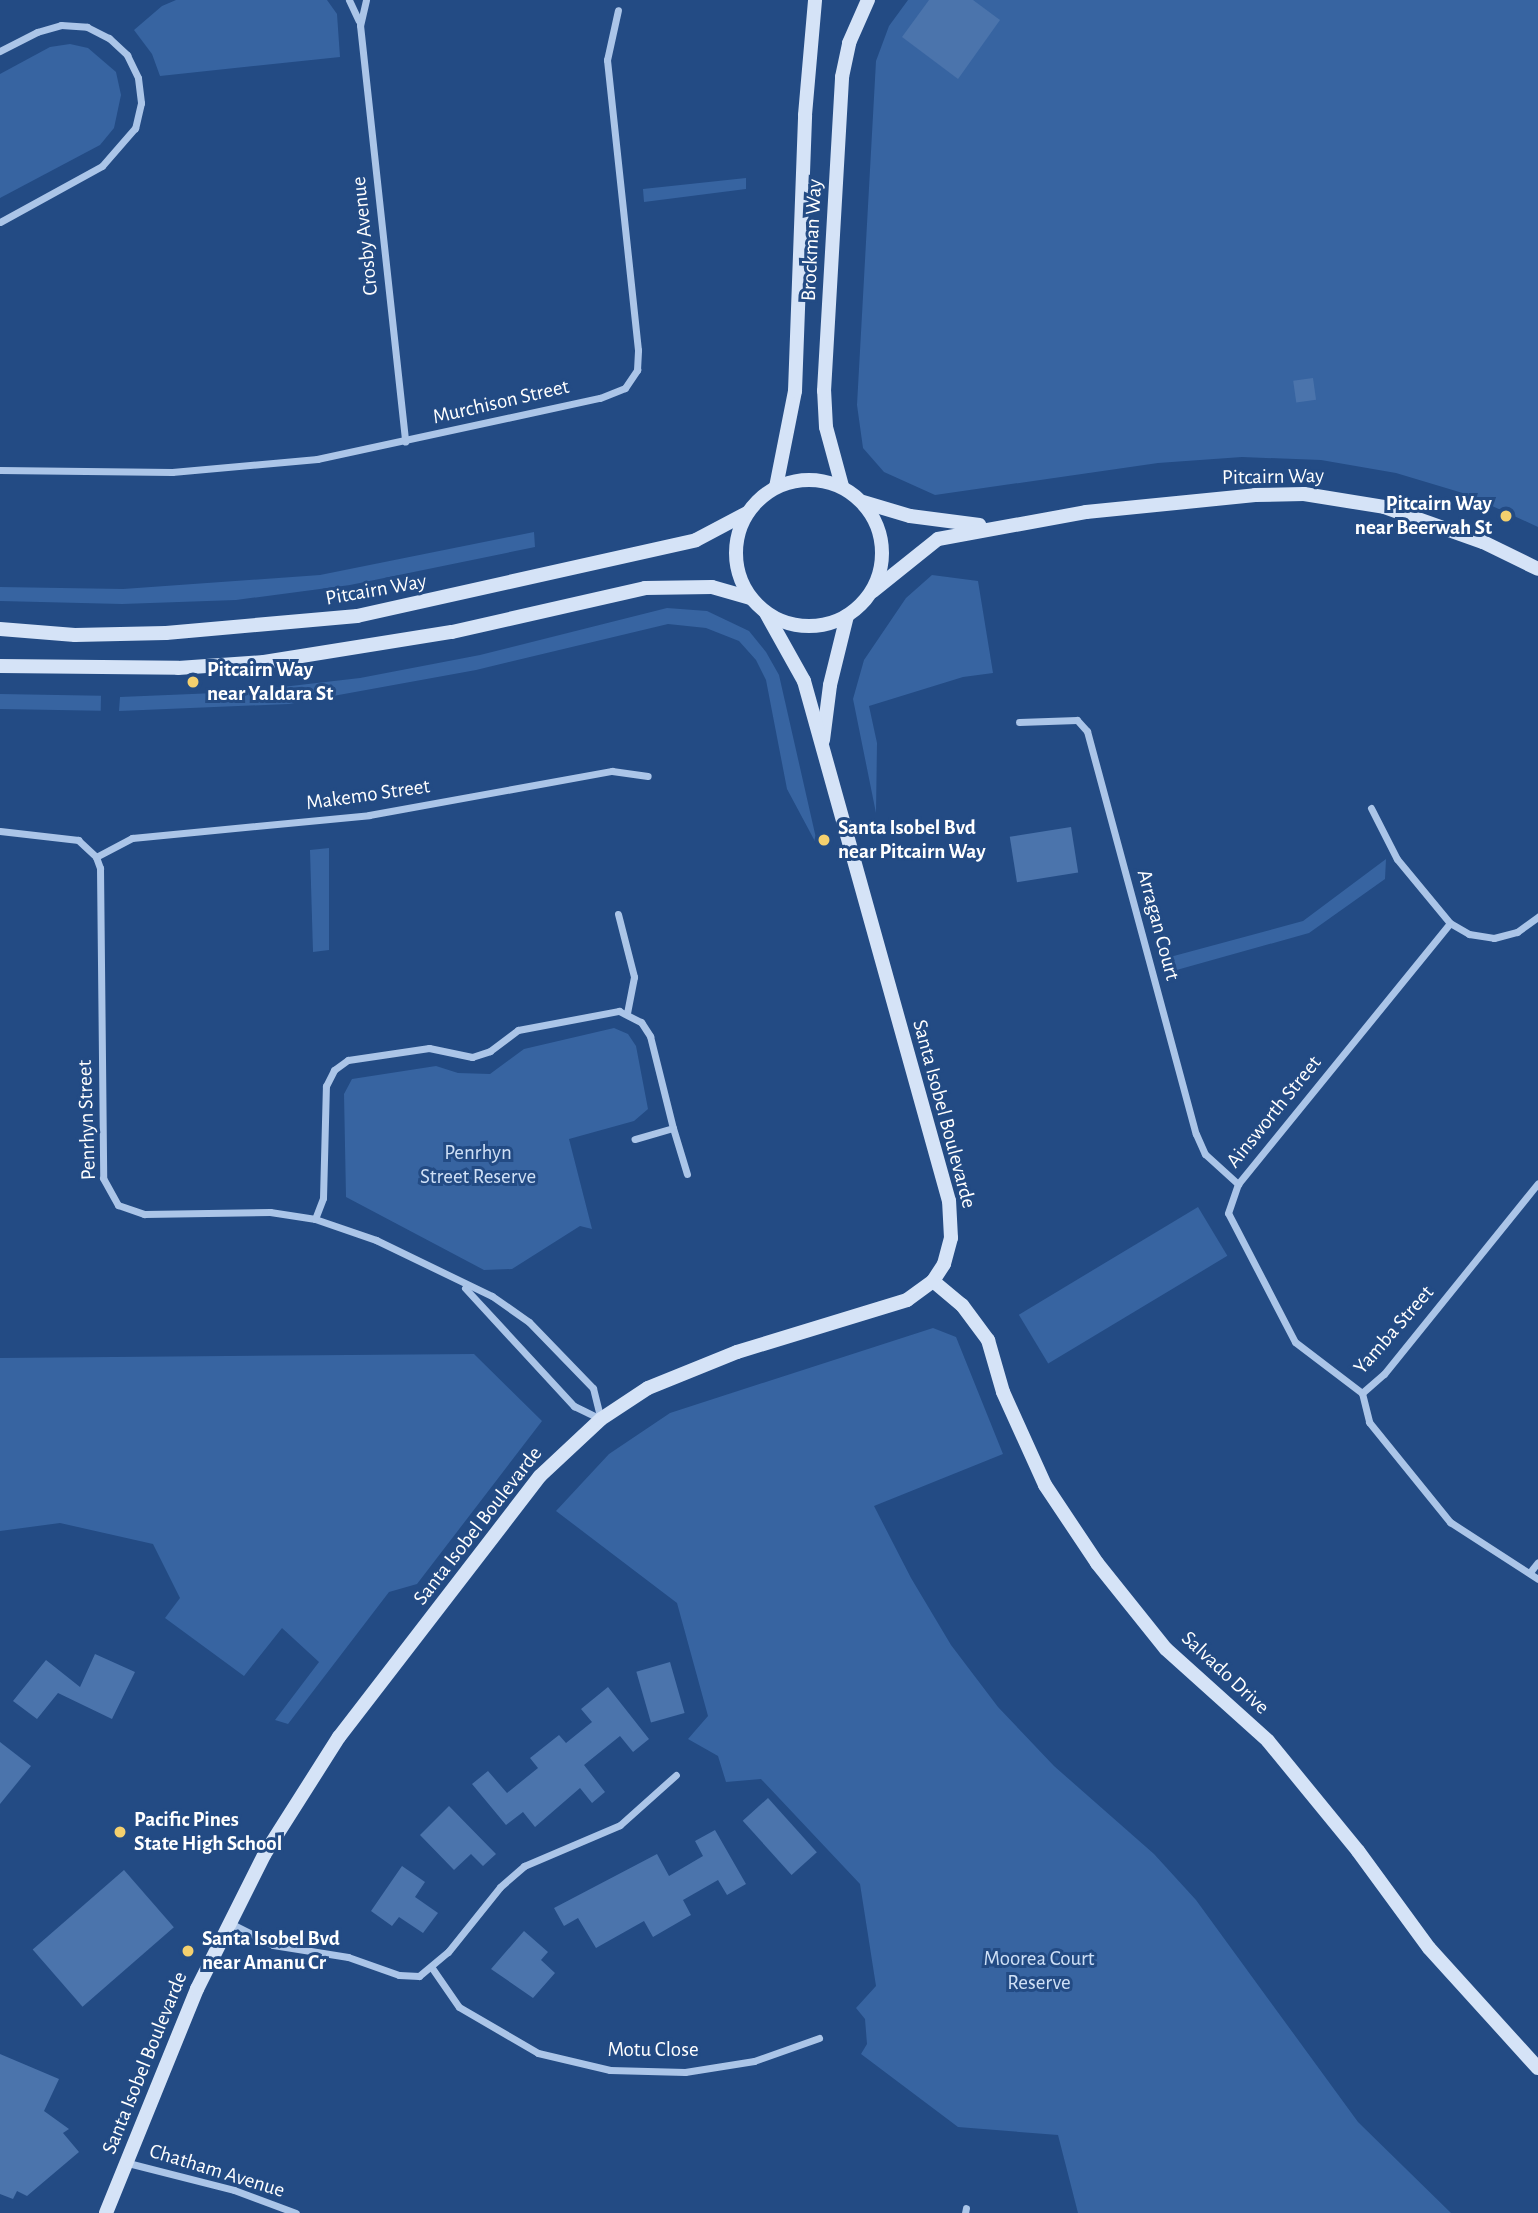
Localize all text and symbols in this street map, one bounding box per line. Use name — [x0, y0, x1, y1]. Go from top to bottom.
street label: Crosby Avenue — [346, 175, 384, 297]
street label: Brockman Way — [796, 178, 828, 302]
street label: Murchison Street — [430, 374, 572, 430]
street label: Pitcairn Way — [1222, 464, 1324, 490]
place label: Pitcairn Way near Beerwah St — [1355, 491, 1492, 541]
marker: Pitcairn Way near Beerwah St — [1498, 508, 1514, 524]
street label: Pitcairn Way — [324, 569, 428, 611]
place label: Pitcairn Way near Yaldara St — [207, 657, 333, 707]
marker: Pitcairn Way near Yaldara St — [185, 674, 201, 690]
street label: Makemo Street — [304, 774, 432, 816]
place label: Santa Isobel Bvd near Pitcairn Way — [838, 815, 986, 865]
marker: Santa Isobel Bvd near Pitcairn Way — [816, 832, 832, 848]
street label: Arragan Court — [1131, 867, 1185, 983]
street label: Santa Isobel Boulevarde — [907, 1017, 981, 1211]
street label: Ainsworth Street — [1221, 1051, 1327, 1173]
street label: Penrhyn Street — [72, 1059, 102, 1181]
park label: Penrhyn Street Reserve — [420, 1140, 536, 1190]
street label: Yamba Street — [1349, 1280, 1439, 1380]
street label: Santa Isobel Boulevarde — [408, 1442, 548, 1610]
street label: Salvado Drive — [1176, 1626, 1274, 1720]
place label: Pacific Pines State High School — [134, 1807, 282, 1857]
marker: Pacific Pines State High School — [112, 1824, 128, 1840]
place label: Santa Isobel Bvd near Amanu Cr — [202, 1926, 340, 1976]
marker: Santa Isobel Bvd near Amanu Cr — [180, 1943, 196, 1959]
park label: Moorea Court Reserve — [984, 1946, 1094, 1996]
street label: Santa Isobel Boulevarde — [97, 1968, 193, 2158]
street label: Motu Close — [607, 2037, 699, 2063]
street label: Chatham Avenue — [146, 2138, 288, 2204]

